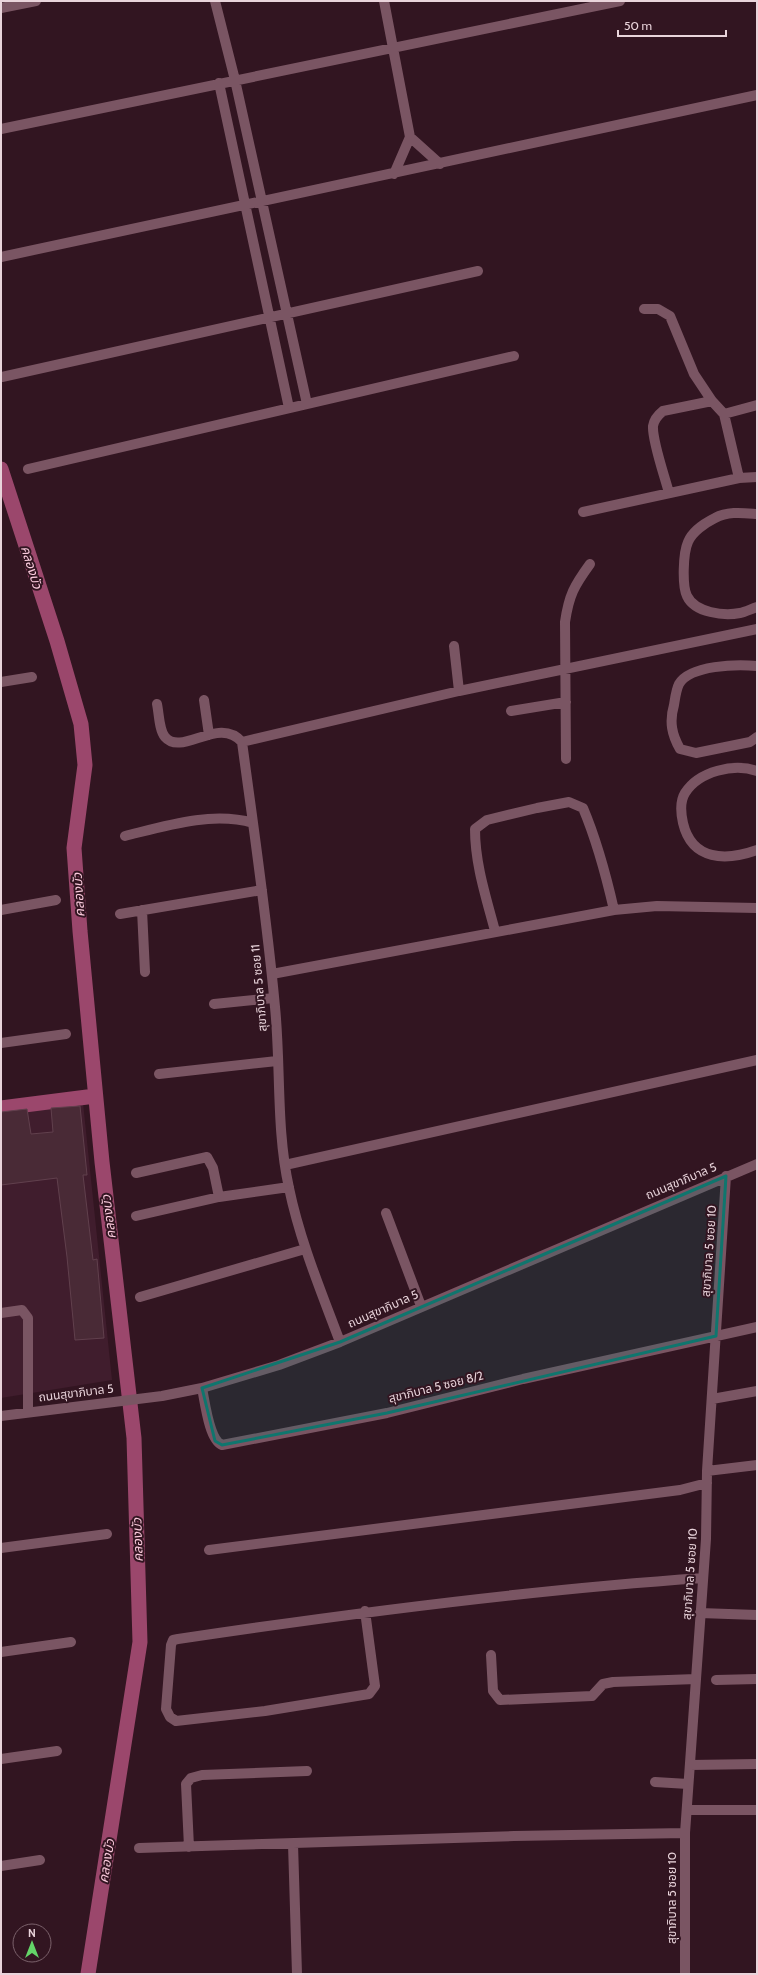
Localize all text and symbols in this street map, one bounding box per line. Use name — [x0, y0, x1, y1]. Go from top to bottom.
scale bar — [618, 12, 726, 38]
text: 50 m — [624, 18, 652, 33]
water label: คลองบัว — [18, 544, 46, 591]
water label: คลองบัว — [68, 872, 88, 918]
street label: สุขาภิบาล 5 ซอย 11 — [247, 944, 270, 1032]
street label: ถนนสุขาภิบาล 5 — [643, 1159, 719, 1202]
water label: คลองบัว — [97, 1194, 119, 1240]
street label: สุขาภิบาล 5 ซอย 10 — [698, 1205, 719, 1297]
street label: ถนนสุขาภิบาล 5 — [345, 1286, 420, 1331]
street label: สุขาภิบาล 5 ซอย 8/2 — [387, 1367, 485, 1406]
street label: ถนนสุขาภิบาล 5 — [37, 1380, 114, 1405]
water label: คลองบัว — [128, 1517, 146, 1562]
street label: สุขาภิบาล 5 ซอย 10 — [679, 1528, 700, 1620]
water label: คลองบัว — [95, 1837, 117, 1884]
street label: สุขาภิบาล 5 ซอย 10 — [664, 1852, 679, 1944]
north arrow — [12, 1923, 52, 1963]
text: N — [28, 1926, 36, 1940]

